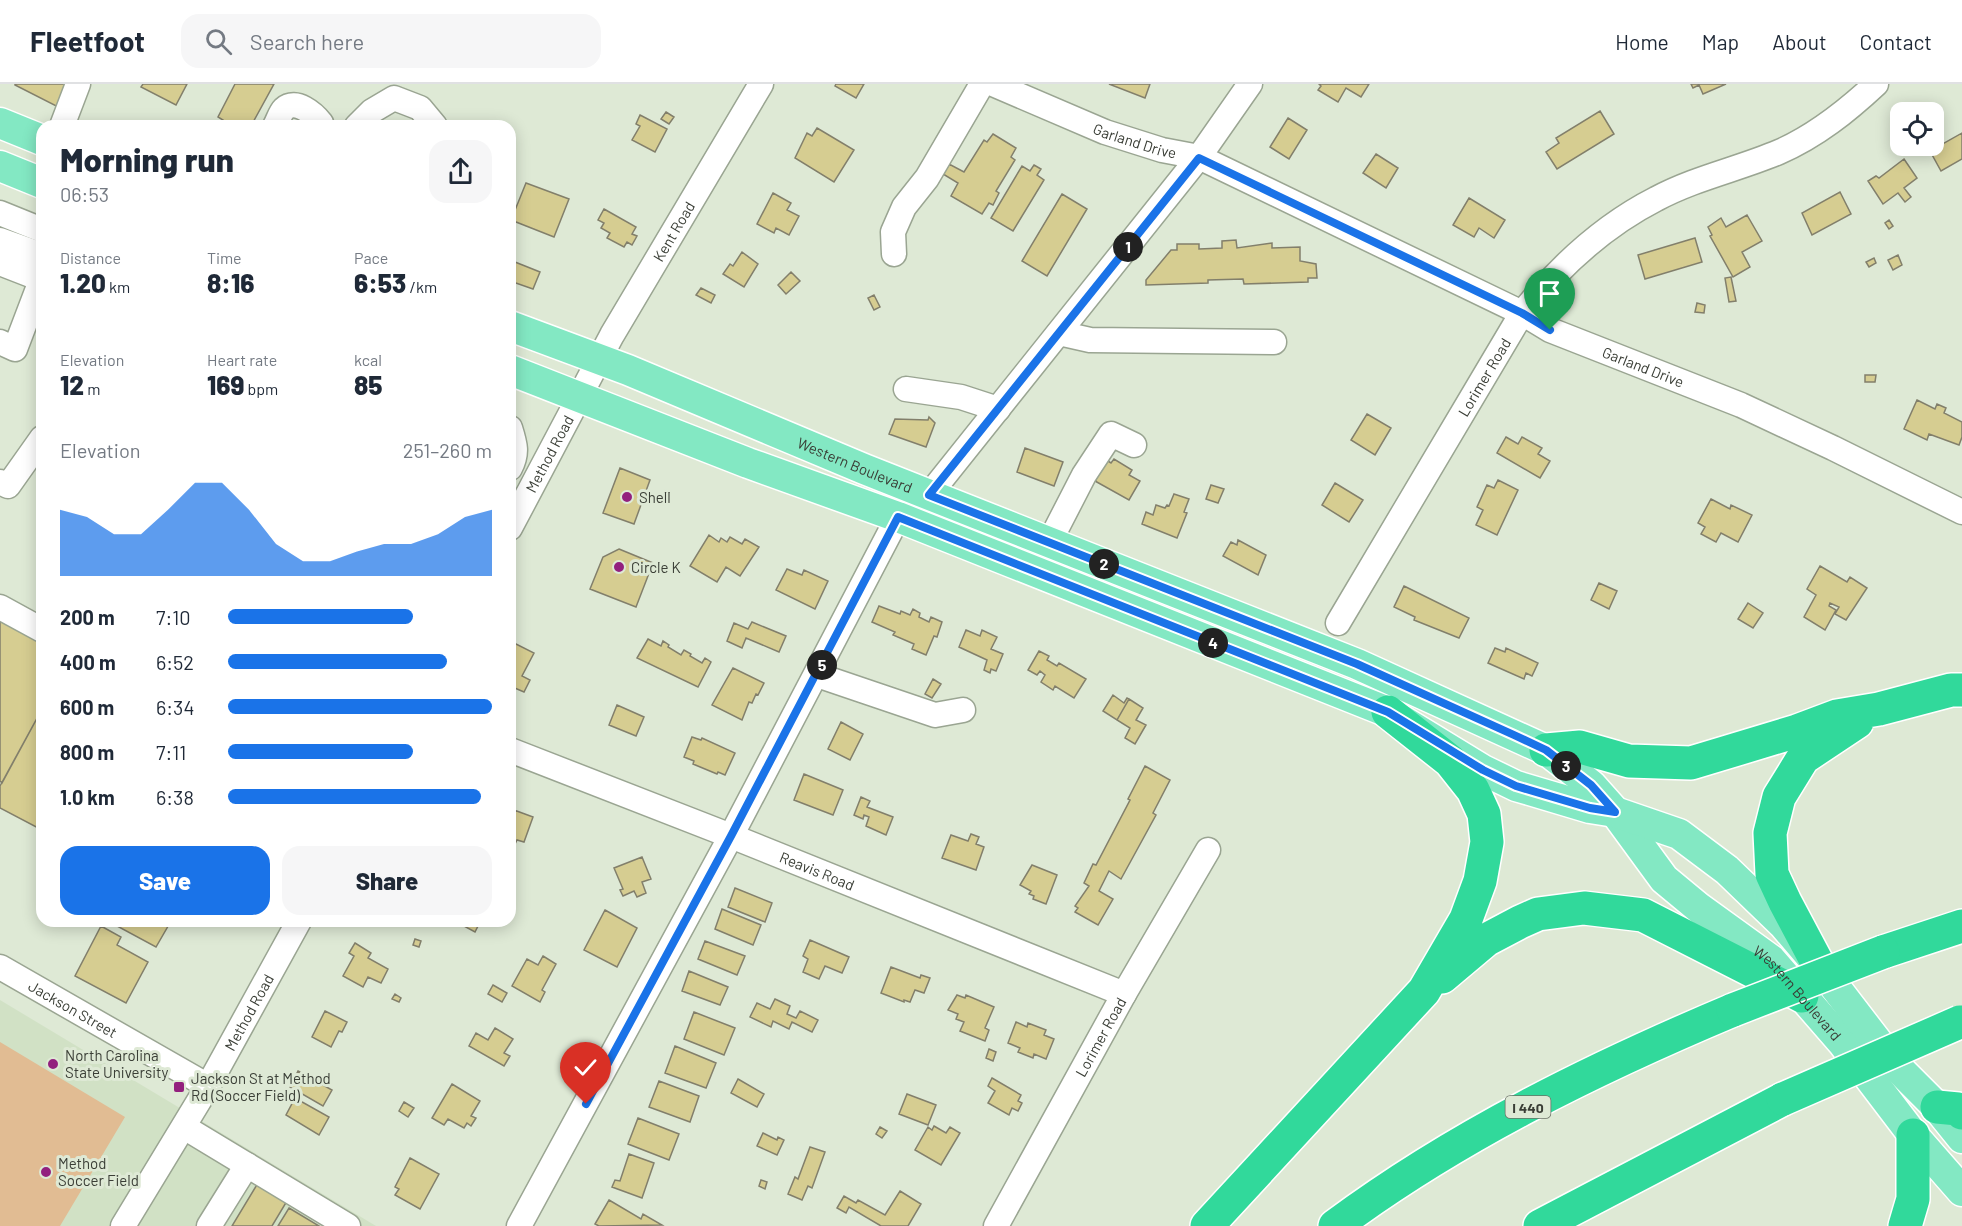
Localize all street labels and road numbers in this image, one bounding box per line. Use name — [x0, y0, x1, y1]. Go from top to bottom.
street label: Garland Drive — [1091, 119, 1178, 162]
street label: Kent Road — [649, 198, 698, 264]
street label: Lorimer Road — [1454, 335, 1514, 419]
street label: Garland Drive — [1600, 343, 1687, 391]
street label: Method Road — [522, 412, 577, 495]
street label: Western Boulevard — [795, 433, 915, 496]
street label: Reavis Road — [777, 848, 857, 894]
street label: Western Boulevard — [1750, 941, 1845, 1044]
street label: Method Road — [220, 971, 277, 1054]
street label: Jackson Street — [25, 976, 120, 1041]
street label: Lorimer Road — [1071, 994, 1129, 1080]
road number: I 440 — [1506, 1096, 1550, 1118]

